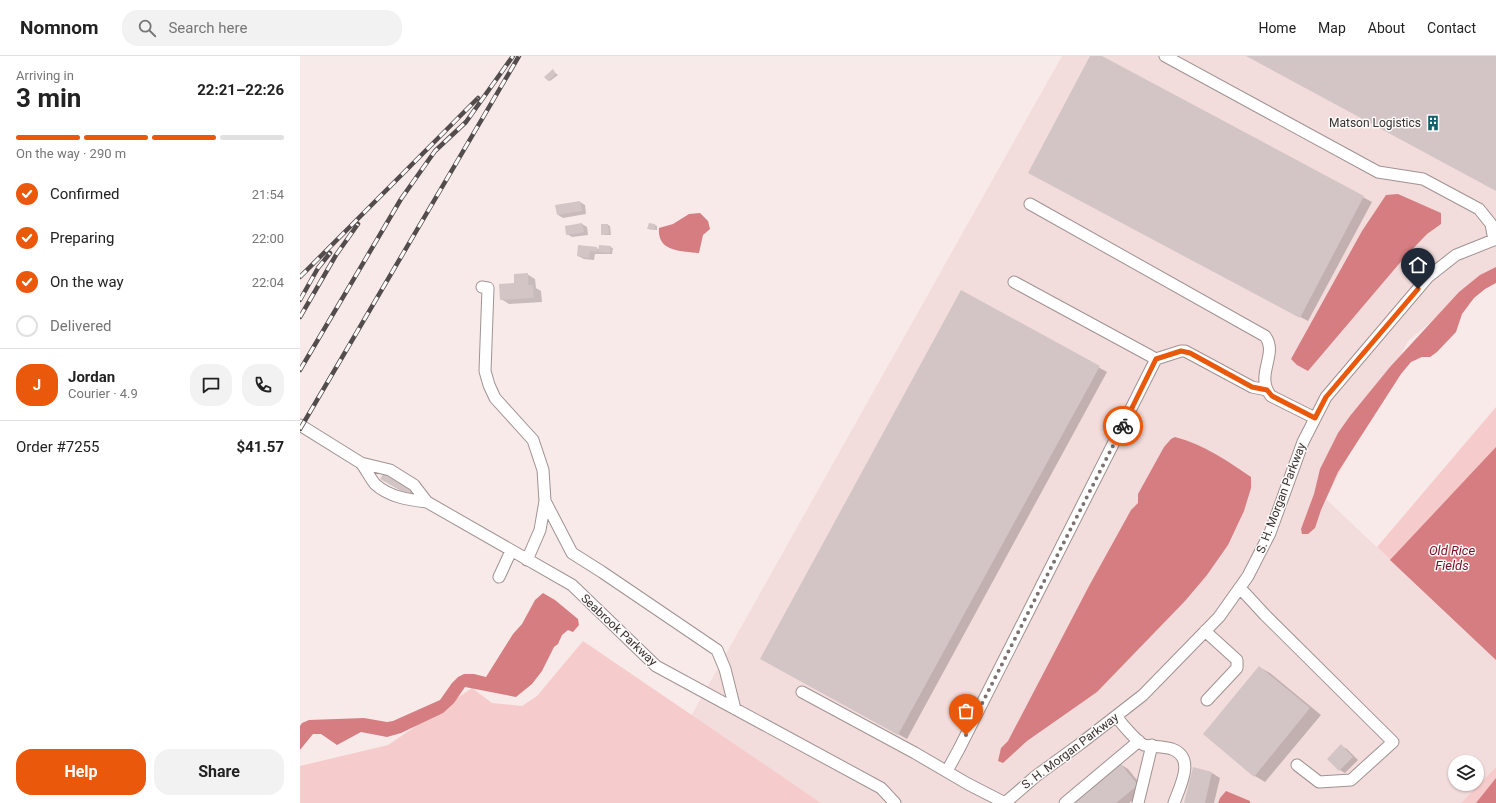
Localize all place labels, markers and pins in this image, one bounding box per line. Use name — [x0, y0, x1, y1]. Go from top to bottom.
building icon: Matson Logistics — [1424, 114, 1442, 132]
place label: Matson Logistics — [1329, 116, 1421, 130]
pin — [1401, 248, 1435, 289]
pin — [949, 694, 983, 735]

